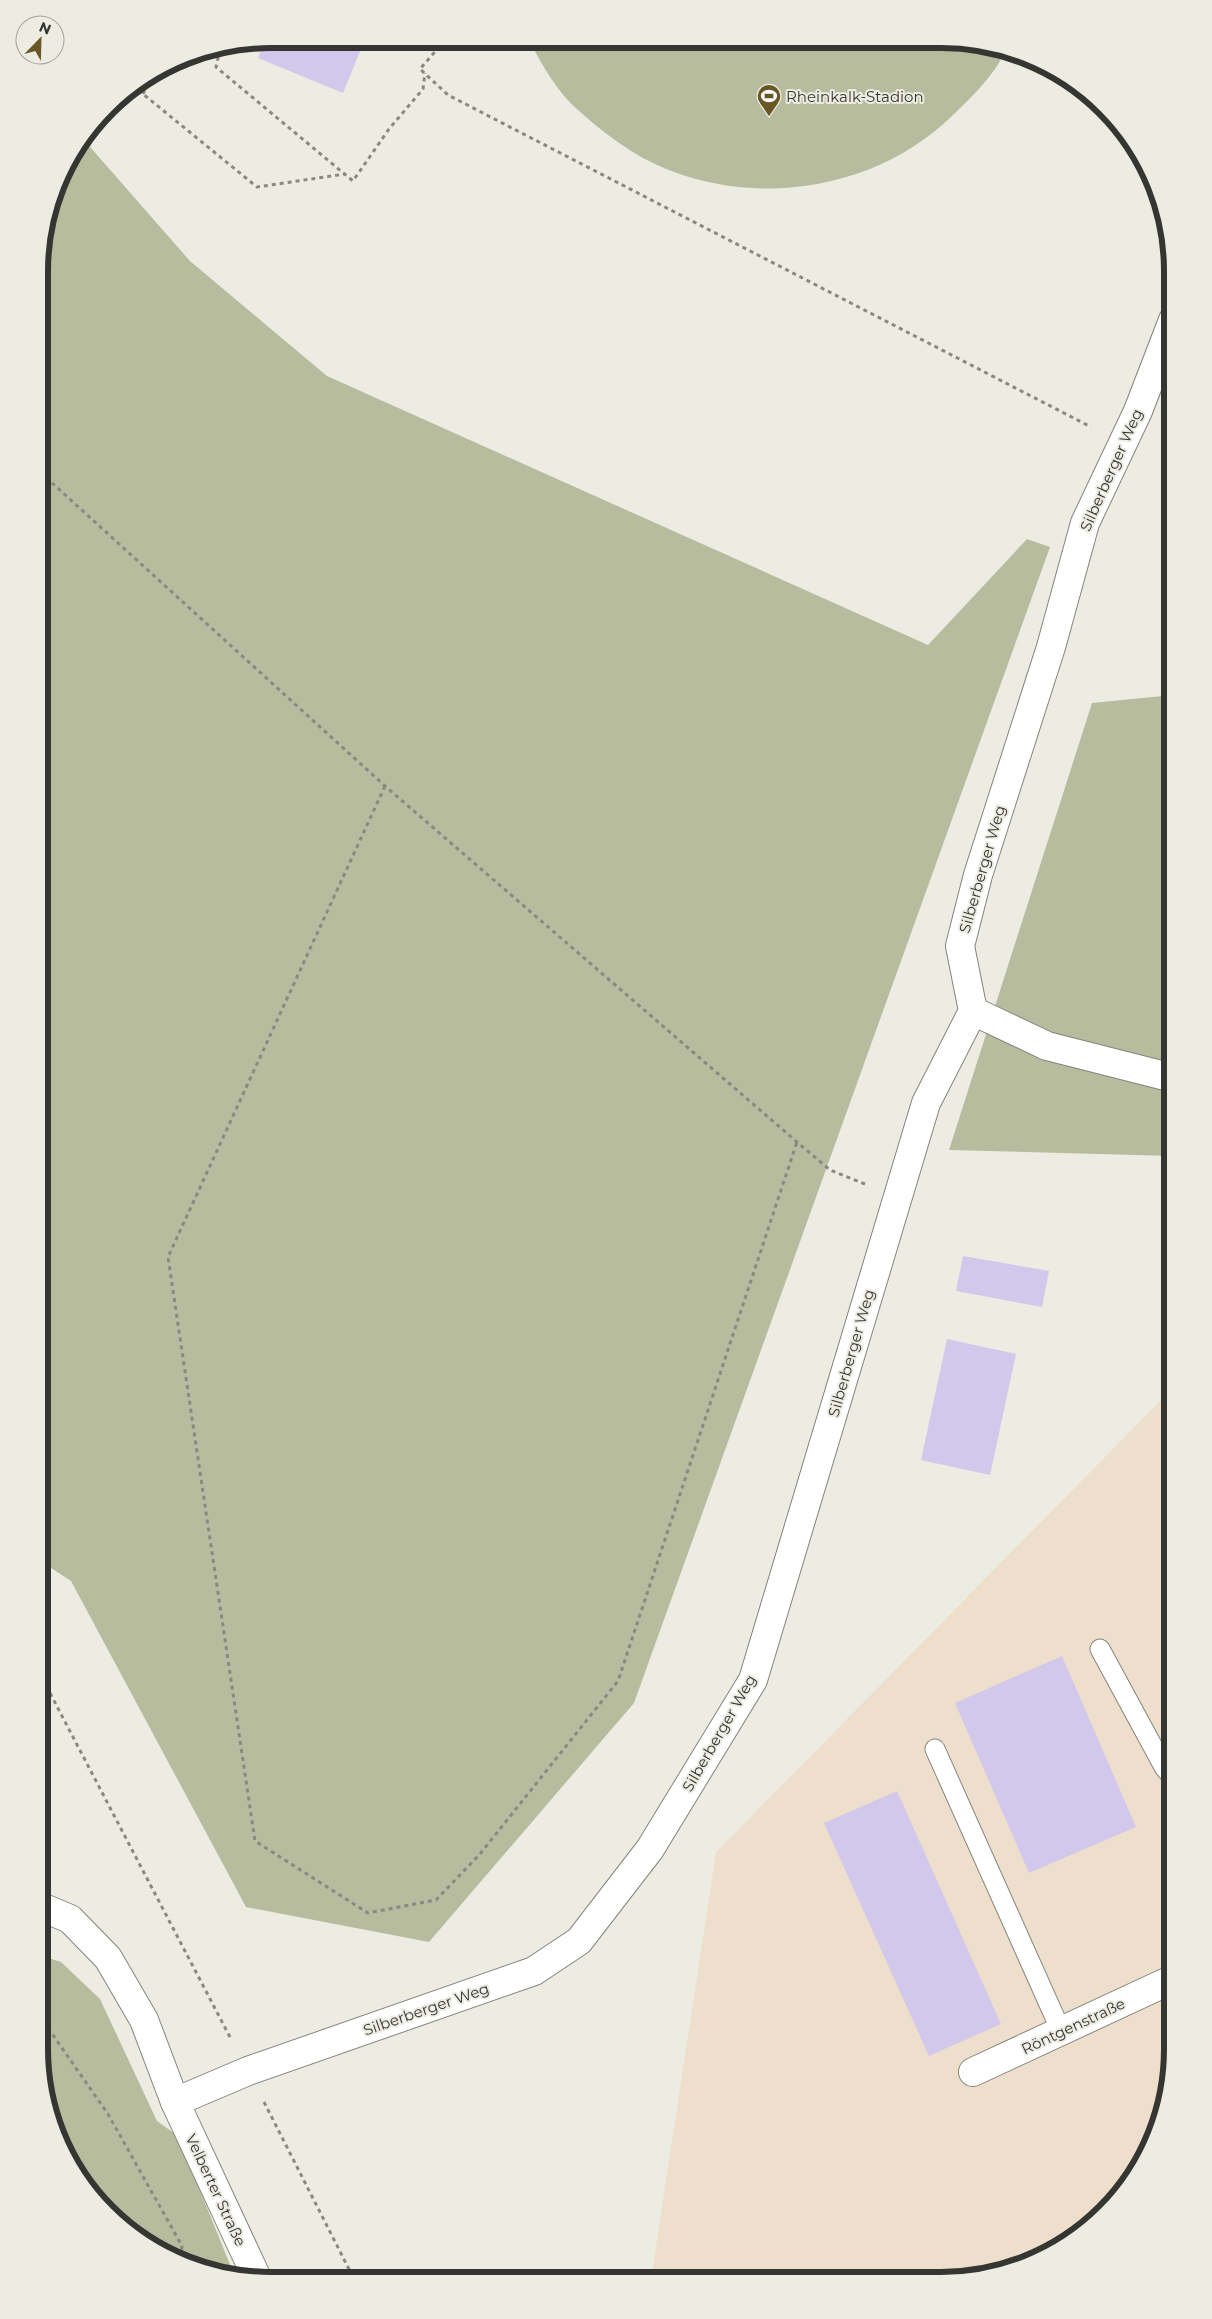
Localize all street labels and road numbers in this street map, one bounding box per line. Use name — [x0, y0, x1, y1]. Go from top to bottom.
street label: Silberberger Weg — [1075, 406, 1147, 534]
street label: Silberberger Weg — [955, 803, 1009, 935]
street label: Silberberger Weg — [824, 1287, 878, 1419]
street label: Silberberger Weg — [678, 1671, 760, 1795]
street label: Silberberger Weg — [361, 1979, 491, 2039]
street label: Röntgenstraße — [1018, 1994, 1128, 2058]
street label: Velberter Straße — [182, 2131, 250, 2249]

